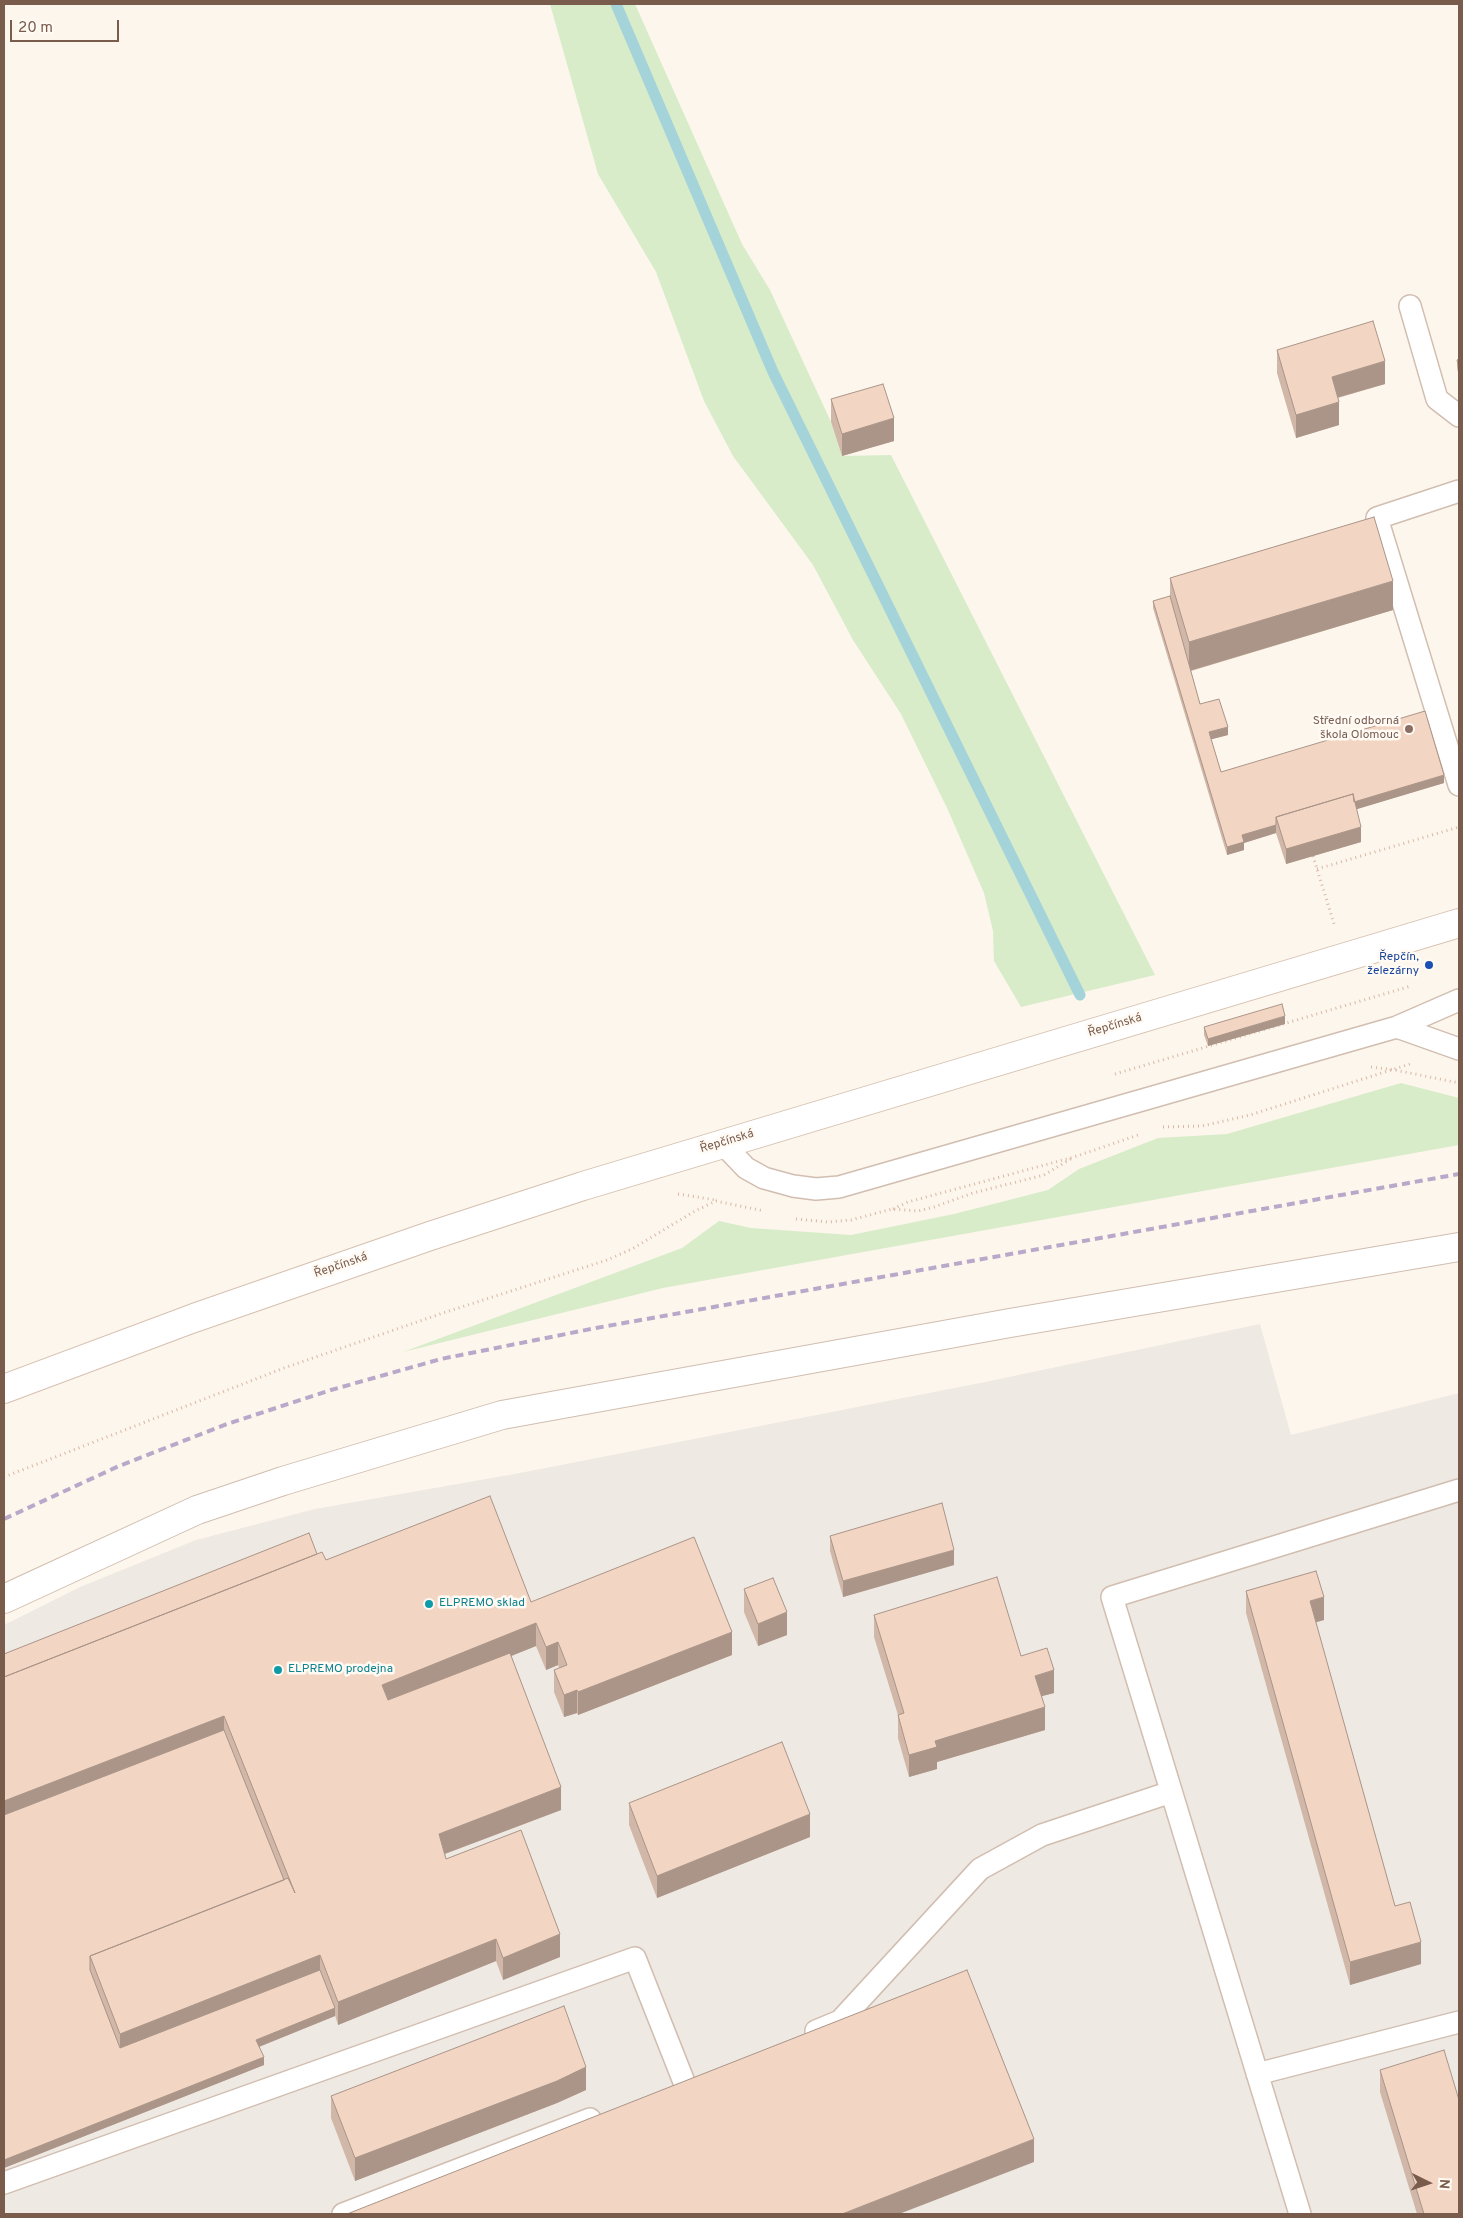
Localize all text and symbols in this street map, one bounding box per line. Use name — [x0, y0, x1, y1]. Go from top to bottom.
scale bar — [12, 10, 121, 42]
text: 20 m — [18, 19, 53, 38]
place label: Střední odborná škola Olomouc — [1313, 715, 1399, 743]
marker: Střední odborná škola Olomouc — [1403, 723, 1415, 735]
place label: Řepčín, železárny — [1367, 951, 1419, 979]
marker: Řepčín, železárny — [1423, 959, 1435, 971]
street label: Řepčínská — [1086, 1011, 1144, 1041]
street label: Řepčínská — [698, 1127, 756, 1157]
street label: Řepčínská — [312, 1250, 370, 1282]
place label: ELPREMO sklad — [439, 1597, 525, 1611]
marker: ELPREMO sklad — [423, 1598, 435, 1610]
place label: ELPREMO prodejna — [288, 1663, 393, 1677]
marker: ELPREMO prodejna — [272, 1664, 284, 1676]
north arrow — [1403, 2158, 1453, 2208]
text: N — [1435, 2178, 1452, 2190]

